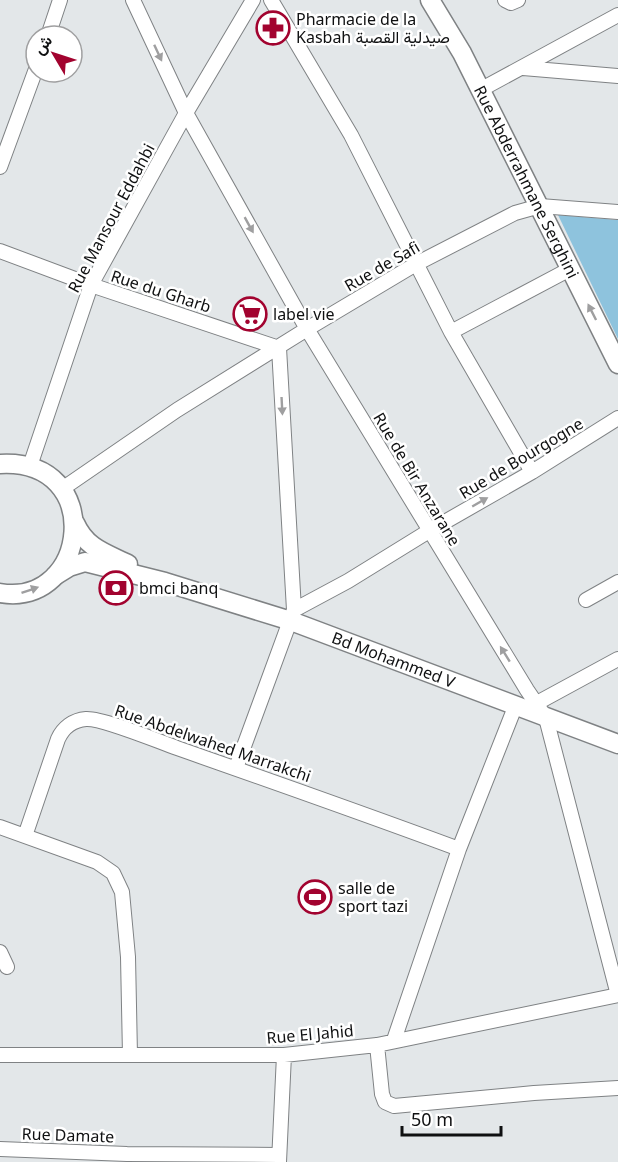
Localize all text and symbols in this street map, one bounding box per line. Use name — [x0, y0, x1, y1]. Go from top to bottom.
place label: Pharmacie de la Kasbah صيدلية القصبة — [296, 8, 450, 48]
pharmacy icon: Pharmacie de la Kasbah صيدلية القصبة — [255, 10, 291, 46]
north arrow — [24, 24, 84, 84]
text: ش — [28, 30, 57, 59]
one-way arrow — [153, 44, 163, 62]
street label: Rue Abderrahmane Serghini — [469, 82, 584, 282]
street label: Rue Mansour Eddahbi — [62, 140, 160, 296]
one-way arrow — [244, 217, 254, 234]
street label: Rue de Safi — [340, 236, 424, 296]
street label: Rue du Gharb — [108, 264, 214, 318]
supermarket icon: label vie — [232, 296, 268, 332]
place label: label vie — [273, 303, 335, 325]
one-way arrow — [587, 303, 596, 320]
one-way arrow — [278, 397, 287, 416]
street label: Rue de Bir Anzarane — [368, 408, 466, 550]
street label: Rue de Bourgogne — [455, 412, 587, 504]
one-way arrow — [472, 497, 489, 507]
bank icon: bmci banq — [98, 570, 134, 606]
place label: bmci banq — [139, 577, 218, 599]
one-way arrow — [21, 585, 39, 594]
street label: Bd Mohammed V — [329, 626, 459, 693]
one-way arrow — [500, 646, 511, 662]
street label: Rue Abdelwahed Marrakchi — [112, 699, 314, 787]
place label: salle de sport tazi — [338, 877, 408, 917]
sports icon: salle de sport tazi — [297, 879, 333, 915]
street label: Rue El Jahid — [265, 1019, 355, 1049]
scale bar — [402, 1099, 501, 1137]
text: 50 m — [411, 1107, 453, 1131]
street label: Rue Damate — [21, 1122, 115, 1148]

